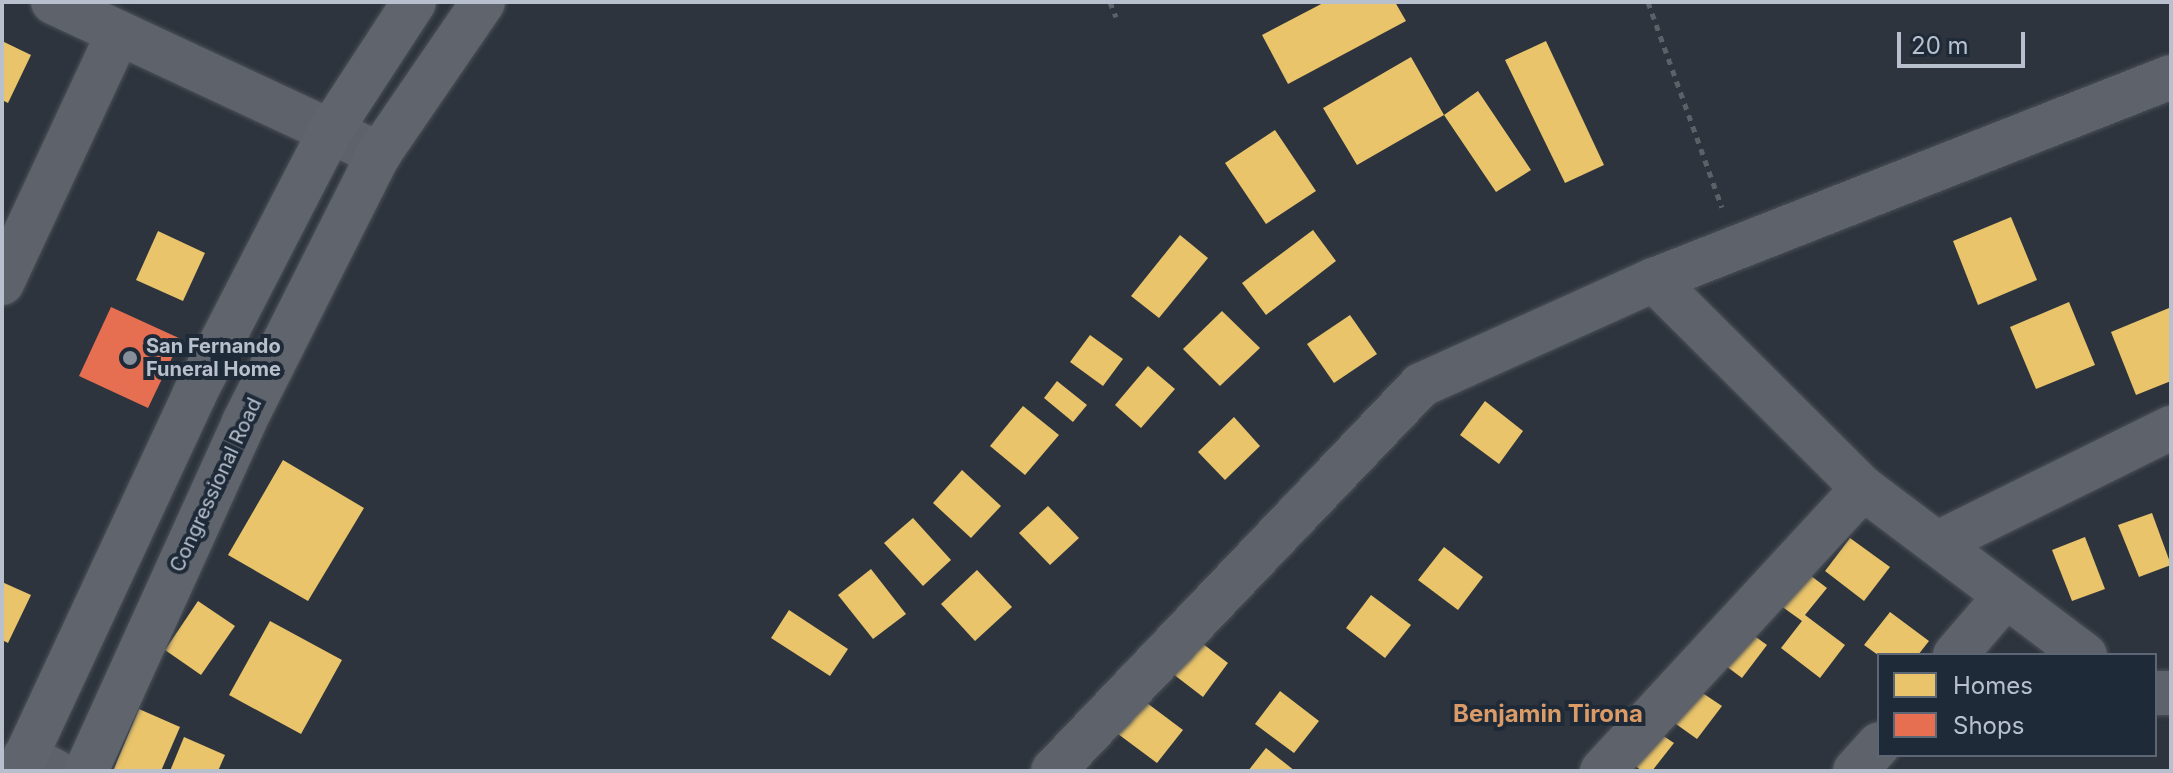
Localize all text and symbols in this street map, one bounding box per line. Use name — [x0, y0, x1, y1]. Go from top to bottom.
scale bar — [1901, 16, 2029, 66]
text: 20 m — [1911, 31, 1969, 60]
place label: San Fernando Funeral Home — [146, 334, 281, 381]
marker: San Fernando Funeral Home — [121, 349, 139, 367]
street label: Congressional Road — [165, 394, 267, 576]
legend — [1877, 653, 2157, 757]
text: Homes — [1953, 671, 2033, 700]
district label: Benjamin Tirona — [1453, 700, 1643, 728]
text: Shops — [1953, 711, 2024, 740]

